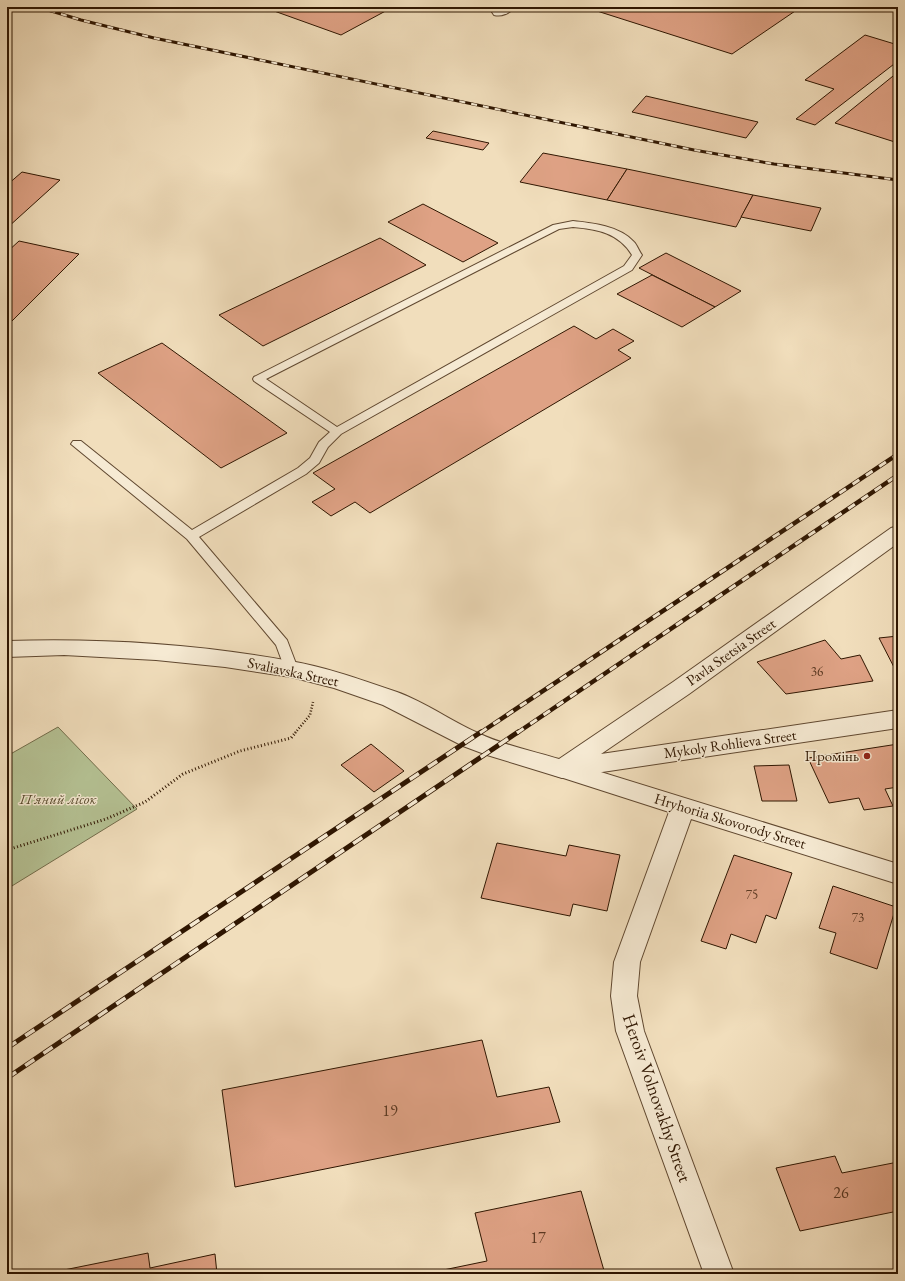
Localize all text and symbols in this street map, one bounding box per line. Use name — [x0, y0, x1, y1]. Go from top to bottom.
street label: Pavla Stetsia Street — [682, 614, 779, 690]
street label: Svaliavska Street — [246, 653, 341, 690]
house number: 36 — [811, 663, 823, 680]
street label: Mykoly Rohlieva Street — [662, 725, 798, 762]
place label: Промінь — [805, 746, 859, 765]
marker: Промінь — [862, 751, 872, 761]
street label: Hryhoriia Skovorody Street — [652, 788, 809, 853]
park label: П'яний лісок — [19, 789, 97, 808]
house number: 75 — [746, 886, 758, 903]
house number: 73 — [852, 909, 864, 926]
street label: Heroiv Volnovakhy Street — [618, 1011, 697, 1185]
house number: 19 — [382, 1100, 398, 1121]
house number: 26 — [833, 1182, 849, 1203]
house number: 17 — [530, 1227, 546, 1248]

